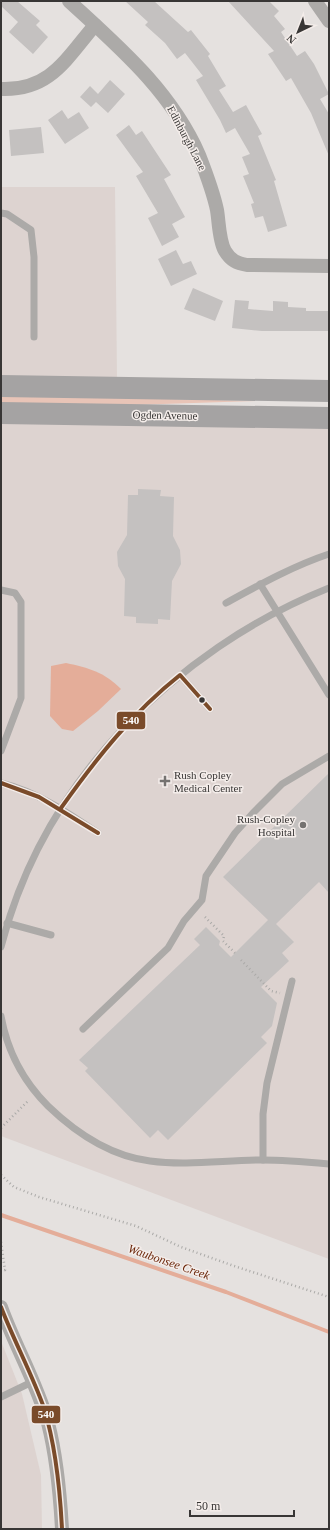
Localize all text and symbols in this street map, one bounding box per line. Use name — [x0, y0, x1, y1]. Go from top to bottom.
north arrow — [278, 12, 318, 52]
text: N — [284, 32, 298, 46]
street label: Edinburgh Lane — [165, 104, 209, 172]
street label: Ogden Avenue — [132, 408, 198, 422]
unlabelled marker — [197, 695, 207, 705]
line badge: 540 — [116, 711, 146, 730]
text: 540 — [123, 714, 140, 726]
place label: Rush Copley Medical Center — [174, 769, 242, 794]
marker: Rush Copley Medical Center — [159, 775, 171, 787]
place label: Rush-Copley Hospital — [237, 813, 295, 838]
marker: Rush-Copley Hospital — [298, 820, 308, 830]
water label: Waubonsee Creek — [126, 1241, 212, 1283]
line badge: 540 — [31, 1405, 61, 1424]
text: 540 — [38, 1408, 55, 1420]
scale bar — [190, 1492, 294, 1518]
text: 50 m — [196, 1499, 221, 1513]

